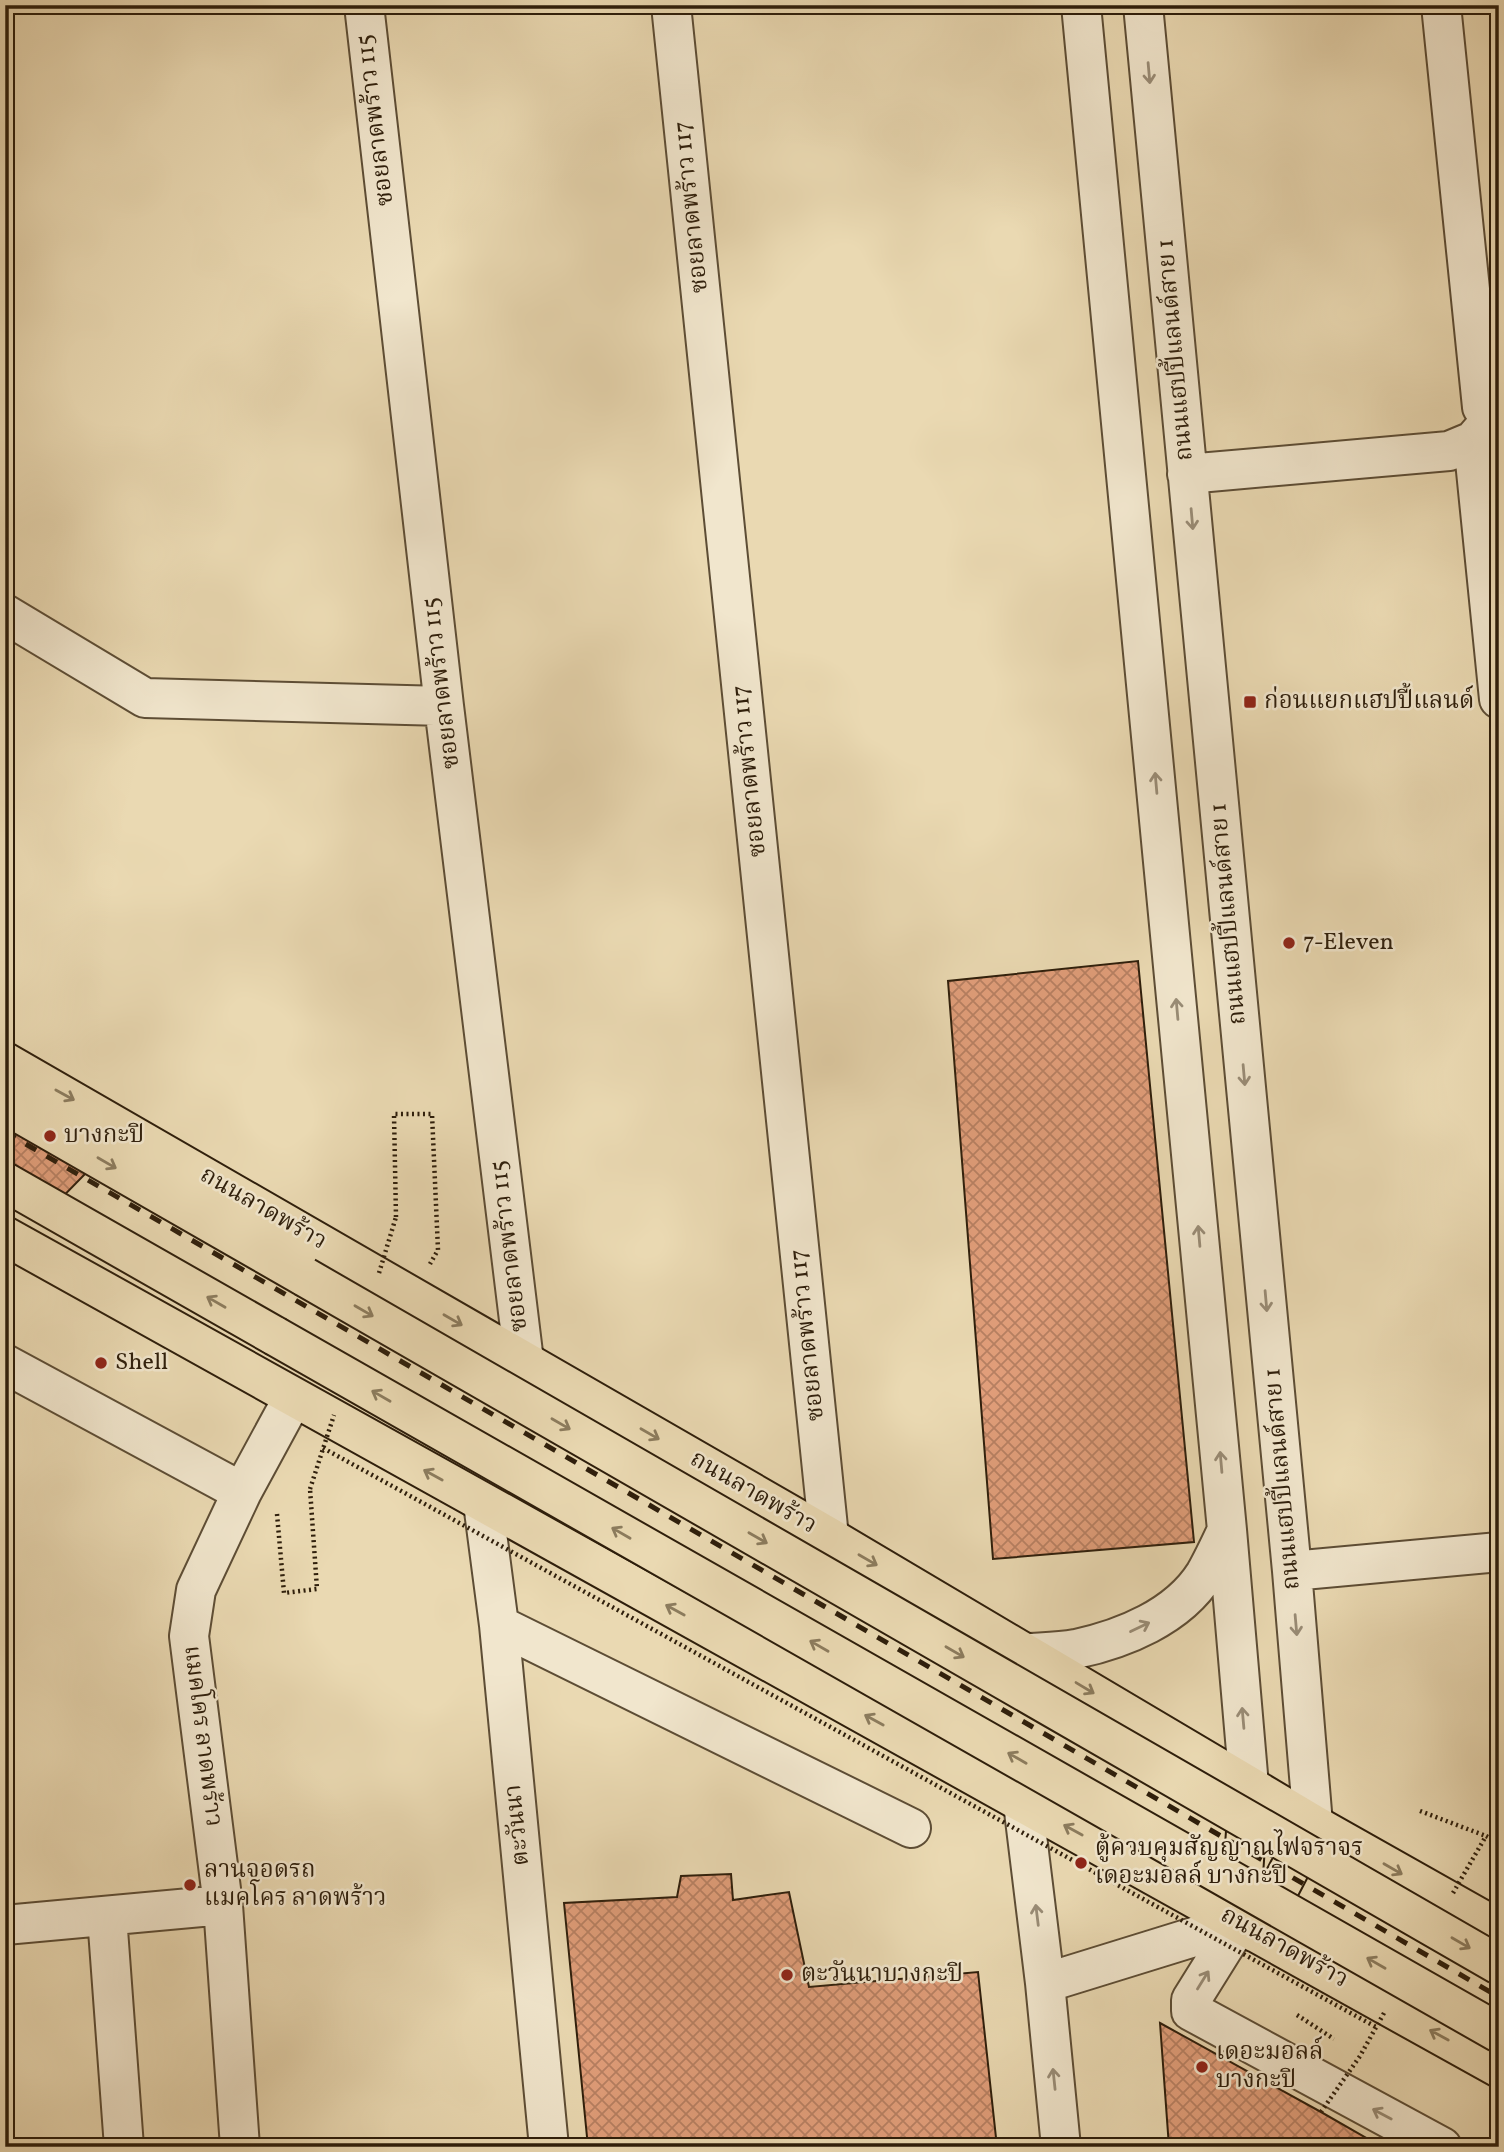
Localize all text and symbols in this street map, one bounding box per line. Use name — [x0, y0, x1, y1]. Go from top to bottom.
street label: ซอยลาดพร้าว 115 — [349, 32, 403, 208]
one-way arrow — [1143, 61, 1156, 84]
street label: ซอยลาดพร้าว 117 — [666, 119, 718, 295]
street label: ถนนแฮปปี้แลนด์สาย 1 — [1146, 238, 1203, 463]
one-way arrow — [1185, 507, 1198, 530]
street label: ซอยลาดพร้าว 115 — [415, 595, 469, 771]
place label: ก่อนแยกแฮปปี้แลนด์ — [1264, 682, 1474, 719]
street label: ซอยลาดพร้าว 117 — [724, 683, 776, 859]
marker: ก่อนแยกแฮปปี้แลนด์ — [1242, 694, 1258, 710]
one-way arrow — [1149, 772, 1162, 795]
street label: ถนนแฮปปี้แลนด์สาย 1 — [1199, 802, 1256, 1027]
place label: 7-Eleven — [1303, 926, 1394, 960]
marker: 7-Eleven — [1281, 935, 1297, 951]
one-way arrow — [1170, 999, 1183, 1021]
one-way arrow — [1238, 1063, 1251, 1085]
one-way arrow — [54, 1089, 75, 1102]
place label: บางกะปิ — [64, 1119, 144, 1153]
marker: บางกะปิ — [42, 1128, 58, 1144]
one-way arrow — [96, 1157, 117, 1170]
street label: ซอยลาดพร้าว 115 — [483, 1158, 537, 1334]
street label: ถนนลาดพร้าว — [193, 1159, 333, 1259]
one-way arrow — [1192, 1225, 1205, 1248]
street label: ซอยลาดพร้าว 117 — [782, 1247, 834, 1423]
one-way arrow — [1260, 1289, 1273, 1312]
one-way arrow — [206, 1295, 226, 1309]
one-way arrow — [353, 1304, 373, 1318]
one-way arrow — [442, 1313, 462, 1327]
place label: Shell — [115, 1346, 168, 1380]
marker: Shell — [93, 1355, 109, 1371]
street label: ถนนแฮปปี้แลนด์สาย 1 — [1253, 1367, 1310, 1592]
one-way arrow — [371, 1389, 392, 1402]
one-way arrow — [550, 1417, 570, 1431]
one-way arrow — [639, 1427, 659, 1441]
street label: ถนนลาดพร้าว — [683, 1443, 823, 1543]
one-way arrow — [1214, 1452, 1227, 1474]
one-way arrow — [423, 1468, 443, 1482]
one-way arrow — [612, 1526, 632, 1540]
one-way arrow — [747, 1532, 768, 1545]
one-way arrow — [857, 1553, 877, 1567]
one-way arrow — [665, 1602, 685, 1616]
one-way arrow — [1290, 1613, 1303, 1636]
one-way arrow — [1129, 1620, 1150, 1633]
one-way arrow — [809, 1639, 830, 1652]
street label: แมคโคร ลาดพร้าว — [174, 1643, 233, 1829]
one-way arrow — [945, 1645, 965, 1659]
one-way arrow — [1075, 1681, 1095, 1695]
one-way arrow — [1236, 1707, 1249, 1730]
one-way arrow — [864, 1713, 884, 1727]
one-way arrow — [1007, 1751, 1027, 1765]
street label: ตะวันนา — [497, 1783, 539, 1867]
one-way arrow — [1063, 1823, 1083, 1837]
place label: ตู้ควบคุมสัญญาณไฟจราจร เดอะมอลล์ บางกะปิ — [1095, 1829, 1363, 1894]
place label: ลานจอดรถ แมคโคร ลาดพร้าว — [204, 1854, 387, 1916]
marker: ตู้ควบคุมสัญญาณไฟจราจร เดอะมอลล์ บางกะปิ — [1073, 1855, 1089, 1871]
one-way arrow — [1383, 1862, 1403, 1876]
marker: ลานจอดรถ แมคโคร ลาดพร้าว — [182, 1877, 198, 1893]
street label: ถนนลาดพร้าว — [1214, 1899, 1354, 1997]
one-way arrow — [1030, 1905, 1043, 1927]
one-way arrow — [1450, 1937, 1471, 1950]
one-way arrow — [1366, 1956, 1386, 1970]
place label: ตะวันนาบางกะปิ — [801, 1958, 963, 1992]
marker: ตะวันนาบางกะปิ — [779, 1967, 795, 1983]
one-way arrow — [1196, 1971, 1211, 1990]
one-way arrow — [1429, 2028, 1450, 2041]
place label: เดอะมอลล์ บางกะปิ — [1216, 2035, 1323, 2098]
marker: เดอะมอลล์ บางกะปิ — [1194, 2059, 1210, 2075]
one-way arrow — [1048, 2068, 1061, 2091]
one-way arrow — [1372, 2107, 1393, 2120]

